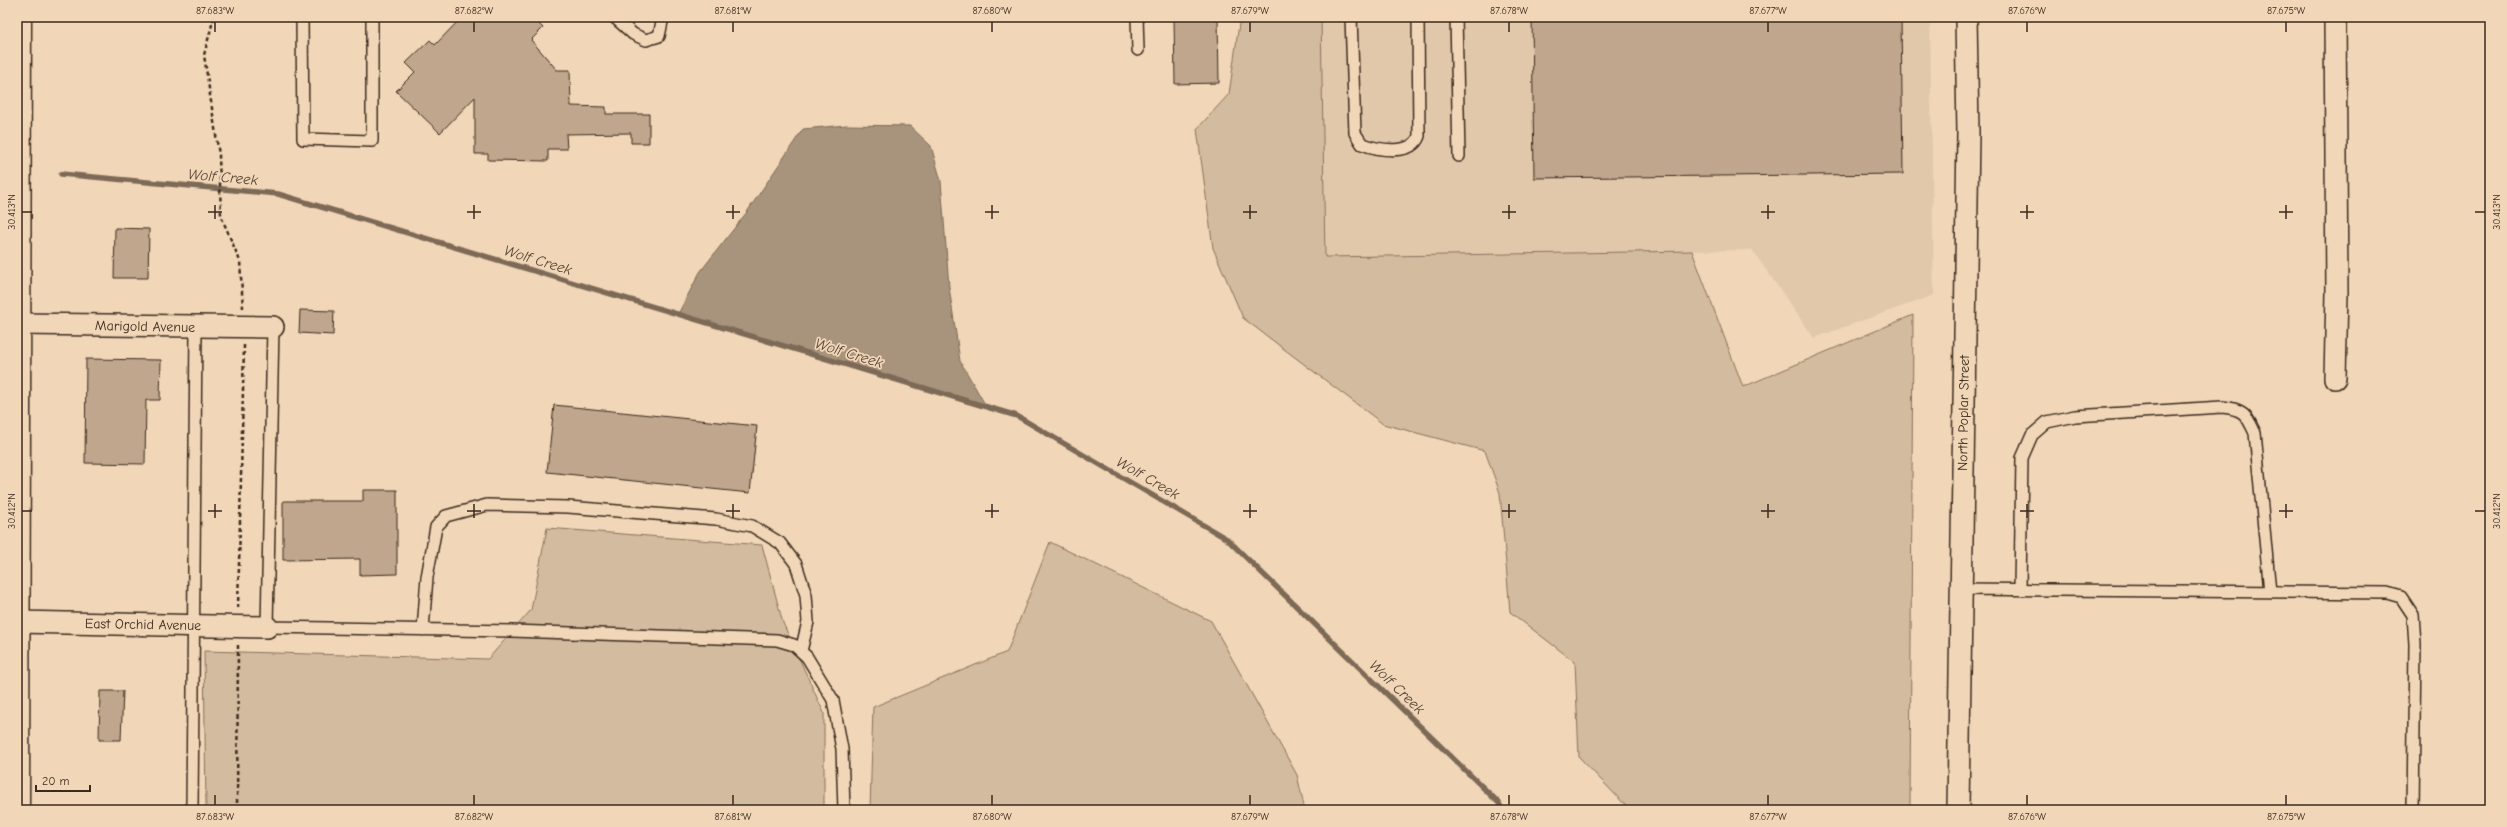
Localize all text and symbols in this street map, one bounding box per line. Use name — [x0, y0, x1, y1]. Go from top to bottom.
text: 87.683°W — [196, 5, 234, 17]
text: 87.682°W — [455, 5, 494, 17]
text: 87.681°W — [714, 5, 752, 17]
text: 87.680°W — [972, 5, 1012, 17]
text: 87.679°W — [1231, 5, 1269, 17]
text: 87.678°W — [1490, 5, 1528, 17]
text: 87.677°W — [1749, 5, 1787, 17]
text: 87.676°W — [2008, 5, 2046, 17]
text: 87.675°W — [2267, 5, 2305, 17]
water label: Wolf Creek — [187, 165, 259, 189]
text: 30.413°N — [6, 194, 18, 230]
text: 30.413°N — [2491, 194, 2503, 230]
water label: Wolf Creek — [502, 241, 575, 279]
street label: Marigold Avenue — [95, 317, 195, 336]
water label: Wolf Creek — [813, 334, 886, 372]
street label: North Poplar Street — [1954, 354, 1973, 471]
water label: Wolf Creek — [1113, 453, 1183, 504]
text: 30.412°N — [6, 493, 18, 529]
text: 30.412°N — [2491, 493, 2503, 529]
street label: East Orchid Avenue — [85, 615, 201, 634]
water label: Wolf Creek — [1366, 656, 1429, 718]
scale bar — [36, 767, 90, 793]
text: 20 m — [42, 774, 70, 788]
text: 87.683°W — [196, 811, 234, 823]
text: 87.682°W — [455, 811, 494, 823]
text: 87.681°W — [714, 811, 752, 823]
text: 87.680°W — [972, 811, 1012, 823]
text: 87.679°W — [1231, 811, 1269, 823]
text: 87.678°W — [1490, 811, 1528, 823]
text: 87.677°W — [1749, 811, 1787, 823]
text: 87.676°W — [2008, 811, 2046, 823]
text: 87.675°W — [2267, 811, 2305, 823]

